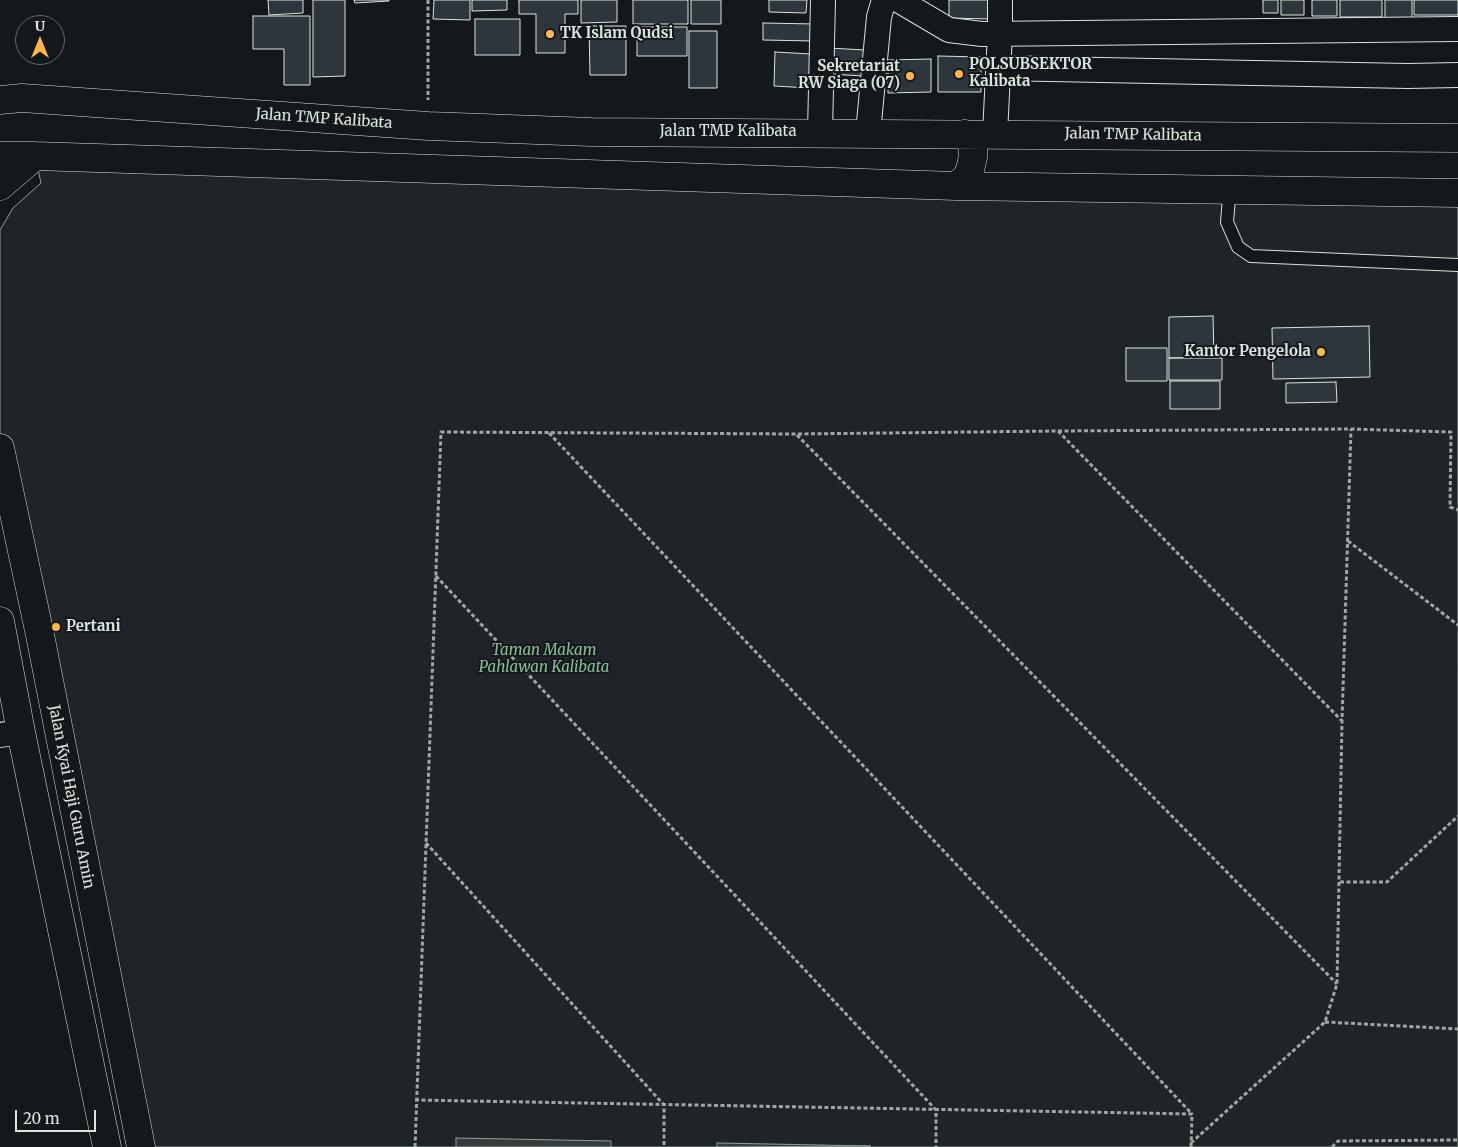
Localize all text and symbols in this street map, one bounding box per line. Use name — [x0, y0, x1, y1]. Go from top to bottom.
north arrow — [15, 15, 65, 65]
text: U — [35, 17, 45, 35]
place label: TK Islam Qudsi — [560, 25, 673, 43]
marker: TK Islam Qudsi — [544, 28, 556, 40]
place label: POLSUBSEKTOR Kalibata — [969, 56, 1092, 91]
place label: Sekretariat RW Siaga (07) — [798, 58, 900, 93]
marker: POLSUBSEKTOR Kalibata — [953, 68, 965, 80]
marker: Sekretariat RW Siaga (07) — [904, 70, 916, 82]
street label: Jalan TMP Kalibata — [255, 105, 393, 133]
street label: Jalan TMP Kalibata — [659, 123, 797, 141]
street label: Jalan TMP Kalibata — [1064, 125, 1202, 145]
place label: Kantor Pengelola — [1184, 343, 1311, 361]
marker: Kantor Pengelola — [1315, 346, 1327, 358]
place label: Pertani — [66, 618, 121, 636]
marker: Pertani — [50, 621, 62, 633]
park label: Taman Makam Pahlawan Kalibata — [479, 642, 609, 677]
street label: Jalan Kyai Haji Guru Amin — [44, 703, 98, 891]
scale bar — [18, 1100, 99, 1132]
text: 20 m — [23, 1109, 60, 1128]

